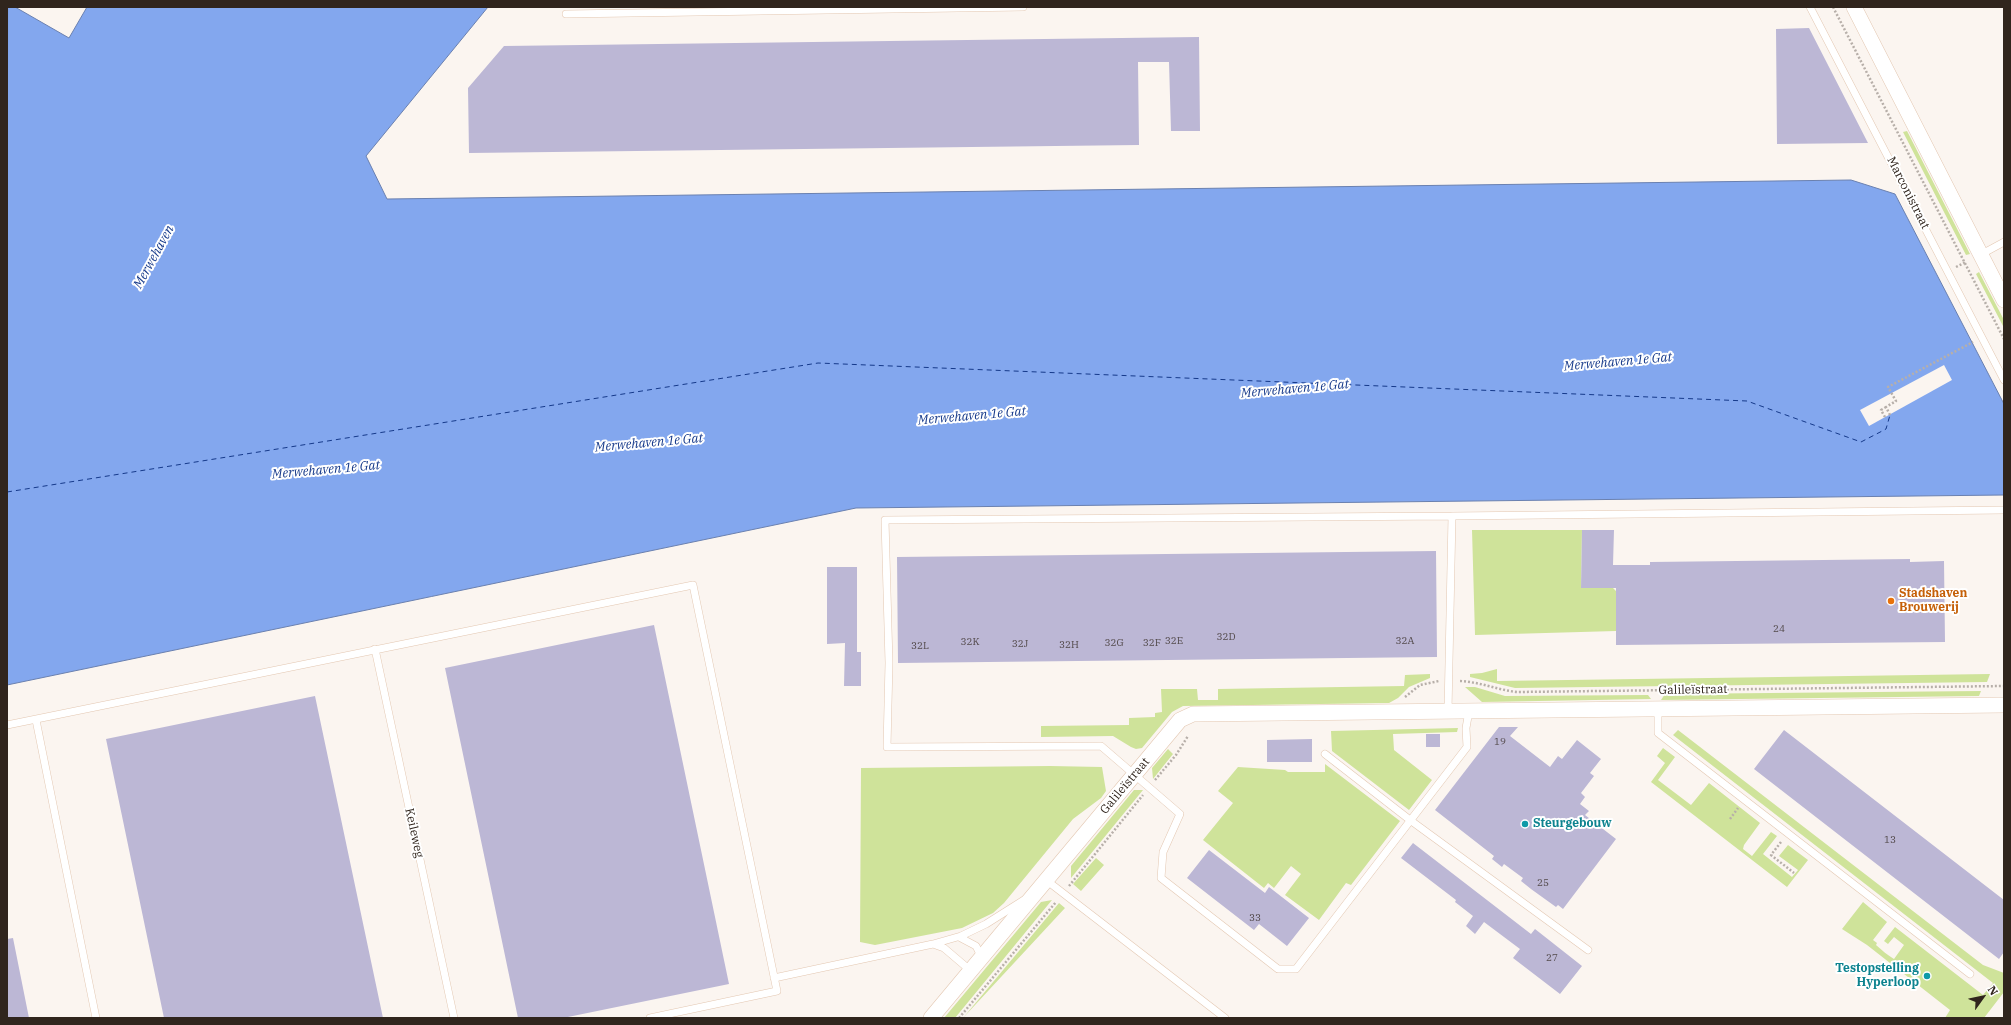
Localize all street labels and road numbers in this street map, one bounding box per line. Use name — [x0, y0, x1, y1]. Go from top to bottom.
street label: Marconistraat — [1884, 154, 1932, 232]
street label: Galileïstraat — [1658, 682, 1728, 698]
street label: Galileïstraat — [1097, 755, 1153, 817]
street label: Keileweg — [402, 807, 426, 859]

